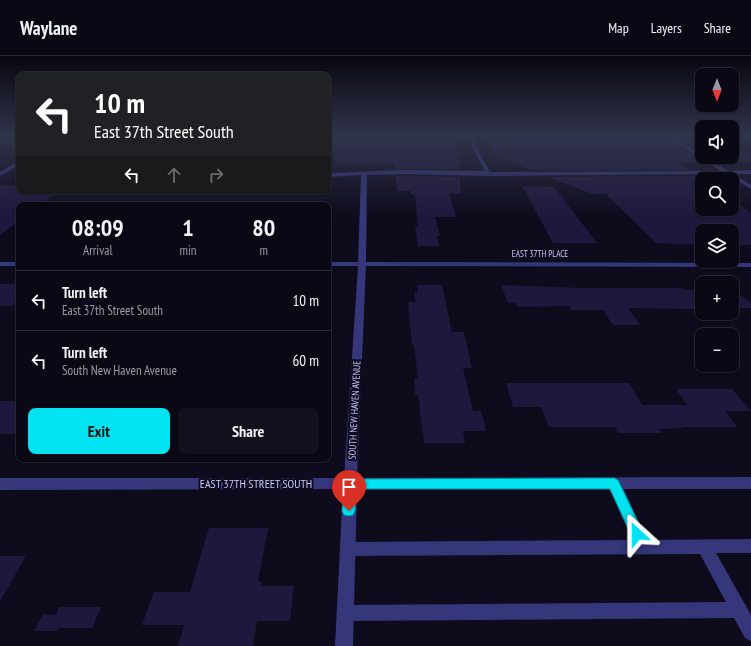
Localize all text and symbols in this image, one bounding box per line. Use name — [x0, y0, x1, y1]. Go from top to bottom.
text: Waylane — [20, 16, 77, 40]
text: Map — [608, 19, 629, 37]
text: Layers — [651, 19, 682, 37]
text: Share — [704, 19, 731, 37]
north arrow — [695, 68, 739, 112]
map controls — [695, 68, 739, 372]
text: 10 m — [94, 84, 145, 121]
icon: left — [28, 88, 80, 140]
text: East 37th Street South — [94, 120, 234, 143]
button: sound — [695, 120, 739, 164]
icon: left — [121, 164, 143, 186]
icon: ahead — [163, 164, 185, 186]
icon: right — [205, 164, 227, 186]
button: search — [695, 172, 739, 216]
text: 08:09 — [72, 212, 124, 243]
text: 1 — [182, 212, 194, 243]
text: 80 — [252, 212, 275, 243]
button: layers — [695, 224, 739, 268]
text: Arrival — [83, 242, 112, 259]
text: min — [179, 242, 196, 259]
text: m — [260, 242, 268, 259]
street label: EAST 37TH PLACE — [512, 248, 568, 259]
button: + — [695, 276, 739, 320]
text: Turn left — [62, 283, 107, 302]
icon: left — [28, 290, 50, 312]
text: 10 m — [293, 291, 319, 310]
text: East 37th Street South — [62, 302, 163, 319]
button: − — [695, 328, 739, 372]
text: Turn left — [62, 343, 107, 362]
icon: left — [28, 350, 50, 372]
text: 60 m — [293, 351, 319, 370]
street label: SOUTH NEW HAVEN AVENUE — [345, 360, 364, 460]
text: South New Haven Avenue — [62, 362, 177, 379]
button: Exit — [28, 408, 170, 454]
button: Share — [178, 408, 319, 454]
pin — [332, 470, 366, 511]
street label: EAST 37TH STREET SOUTH — [200, 476, 312, 491]
icon: arrive — [338, 476, 360, 498]
position arrow — [616, 513, 658, 555]

